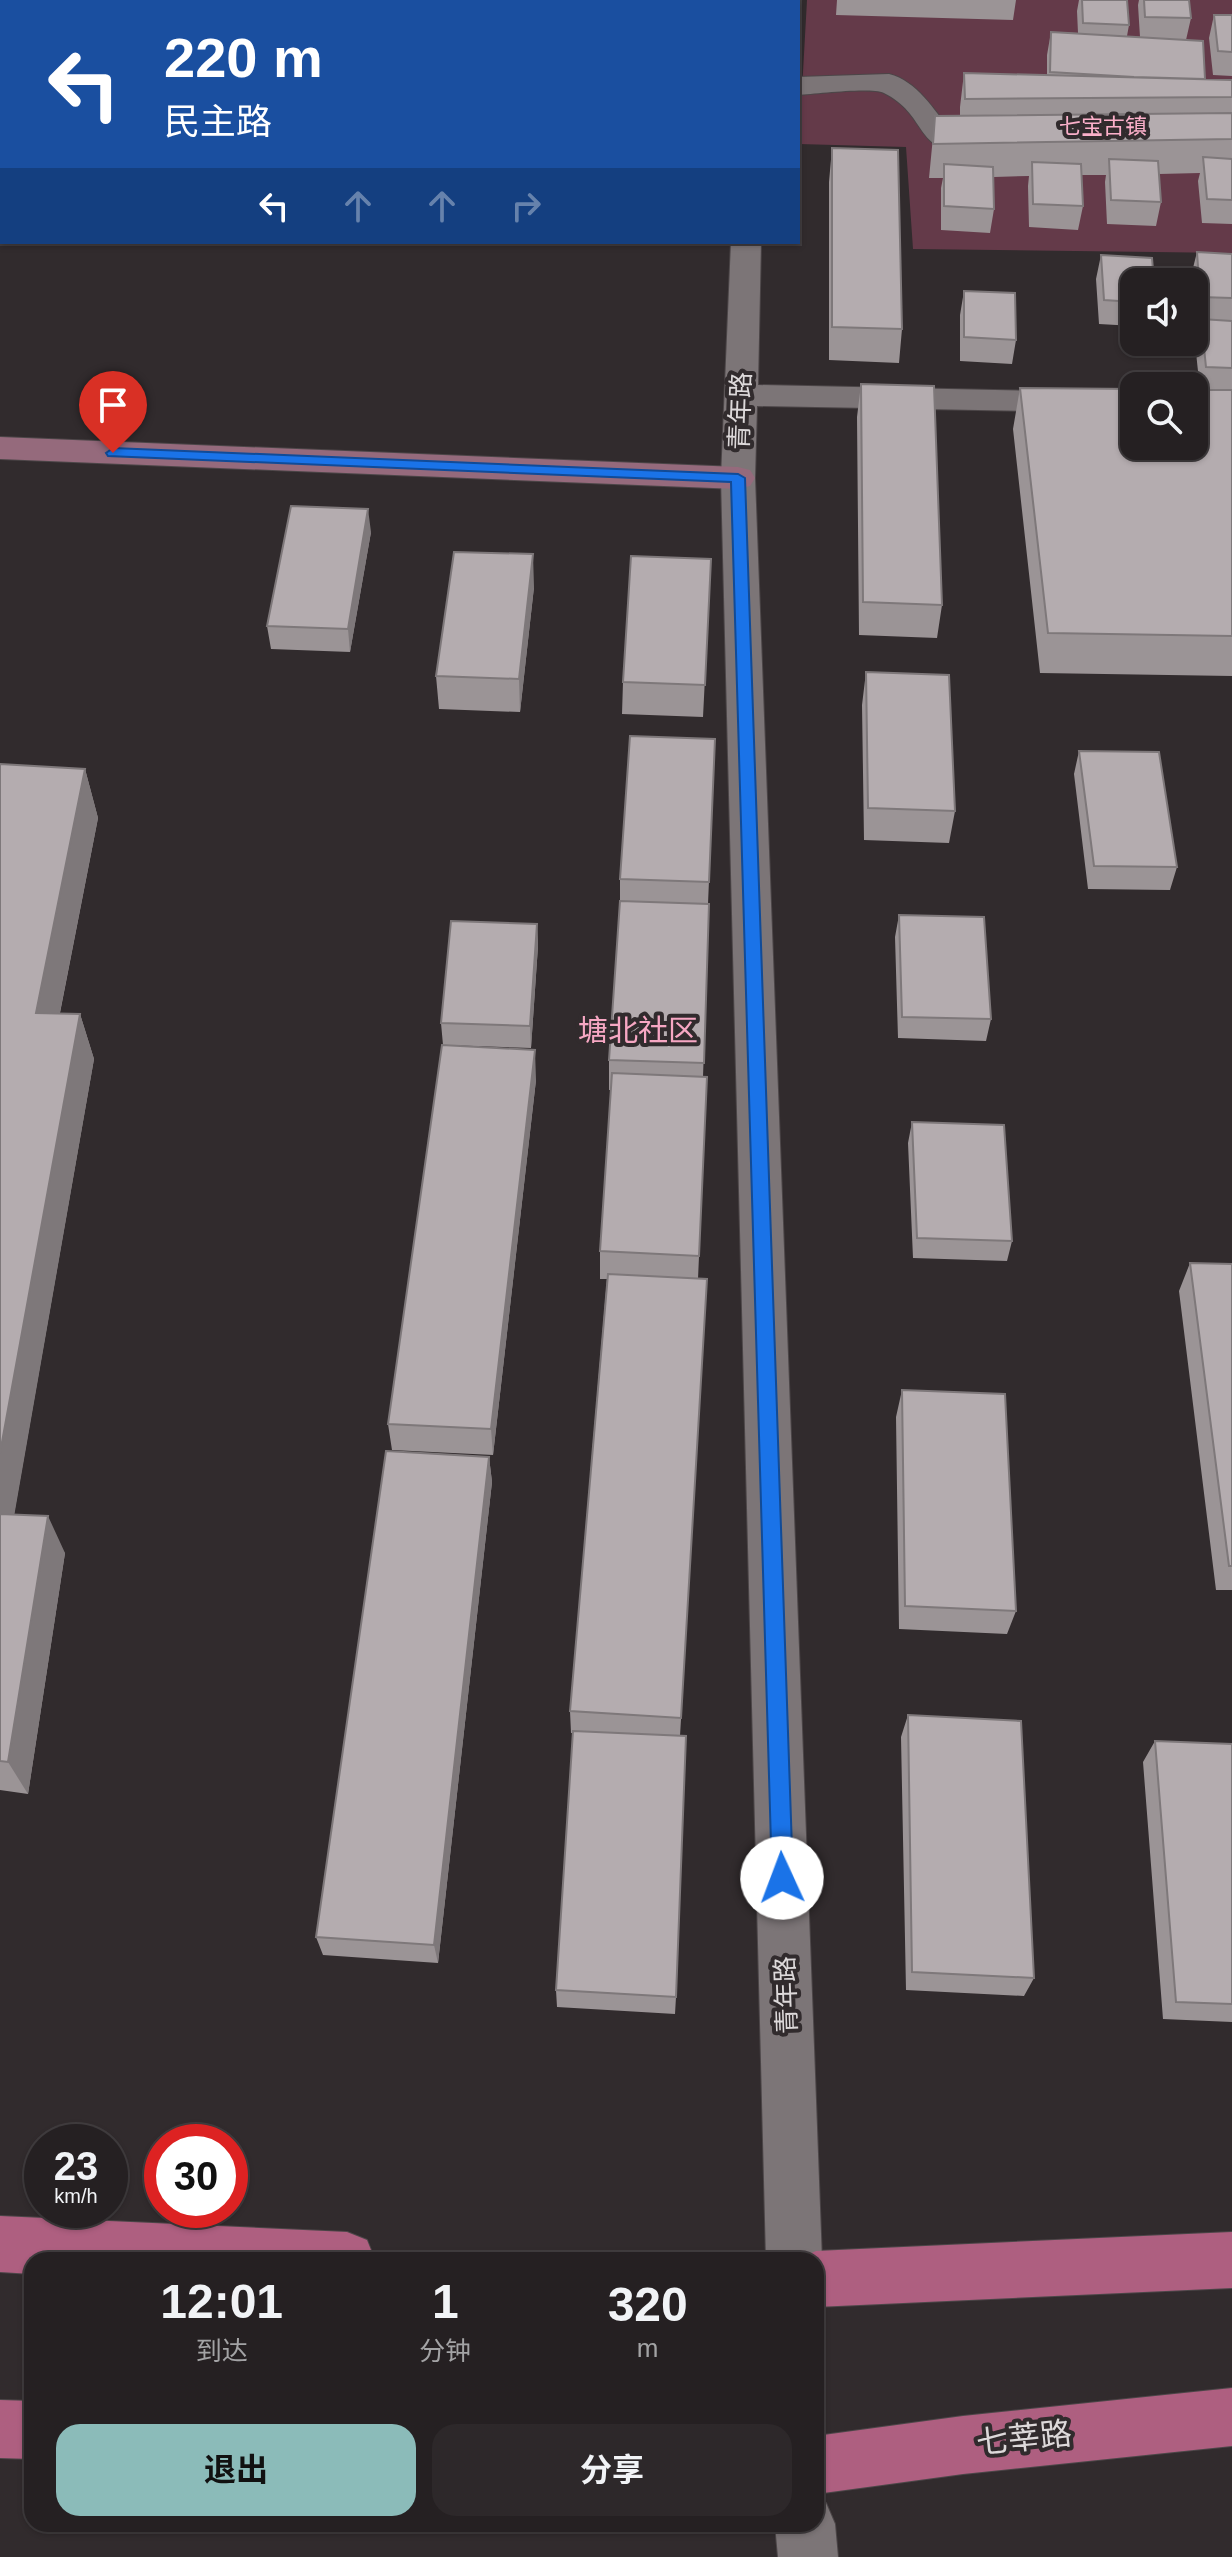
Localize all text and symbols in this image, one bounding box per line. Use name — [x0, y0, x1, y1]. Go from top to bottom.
text: 220 m — [164, 26, 323, 89]
icon: left — [32, 32, 136, 136]
text: 民主路 — [164, 101, 272, 142]
park label: 七宝古镇 — [1059, 114, 1147, 139]
icon: left — [252, 184, 296, 228]
icon: ahead — [336, 184, 380, 228]
icon: ahead — [420, 184, 464, 228]
icon: right — [504, 184, 548, 228]
map controls — [1120, 268, 1208, 460]
button: sound — [1120, 268, 1208, 356]
pin — [79, 371, 147, 453]
street label: 青年路 — [724, 371, 756, 451]
button: search — [1120, 372, 1208, 460]
icon: arrive — [91, 383, 135, 427]
district label: 塘北社区 — [578, 1014, 698, 1047]
position arrow — [740, 1836, 824, 1920]
street label: 青年路 — [770, 1955, 802, 2035]
speed limit sign: 30 — [144, 2124, 248, 2228]
text: 23 — [54, 2144, 98, 2188]
text: km/h — [54, 2185, 98, 2207]
text: 12:01 — [160, 2275, 283, 2328]
text: 1 — [432, 2275, 459, 2328]
text: 320 — [608, 2278, 688, 2331]
text: m — [637, 2333, 659, 2363]
text: 到达 — [196, 2336, 248, 2366]
text: 分钟 — [419, 2336, 471, 2366]
street label: 七莘路 — [974, 2415, 1074, 2461]
button: 退出 — [56, 2424, 416, 2516]
button: 分享 — [432, 2424, 792, 2516]

